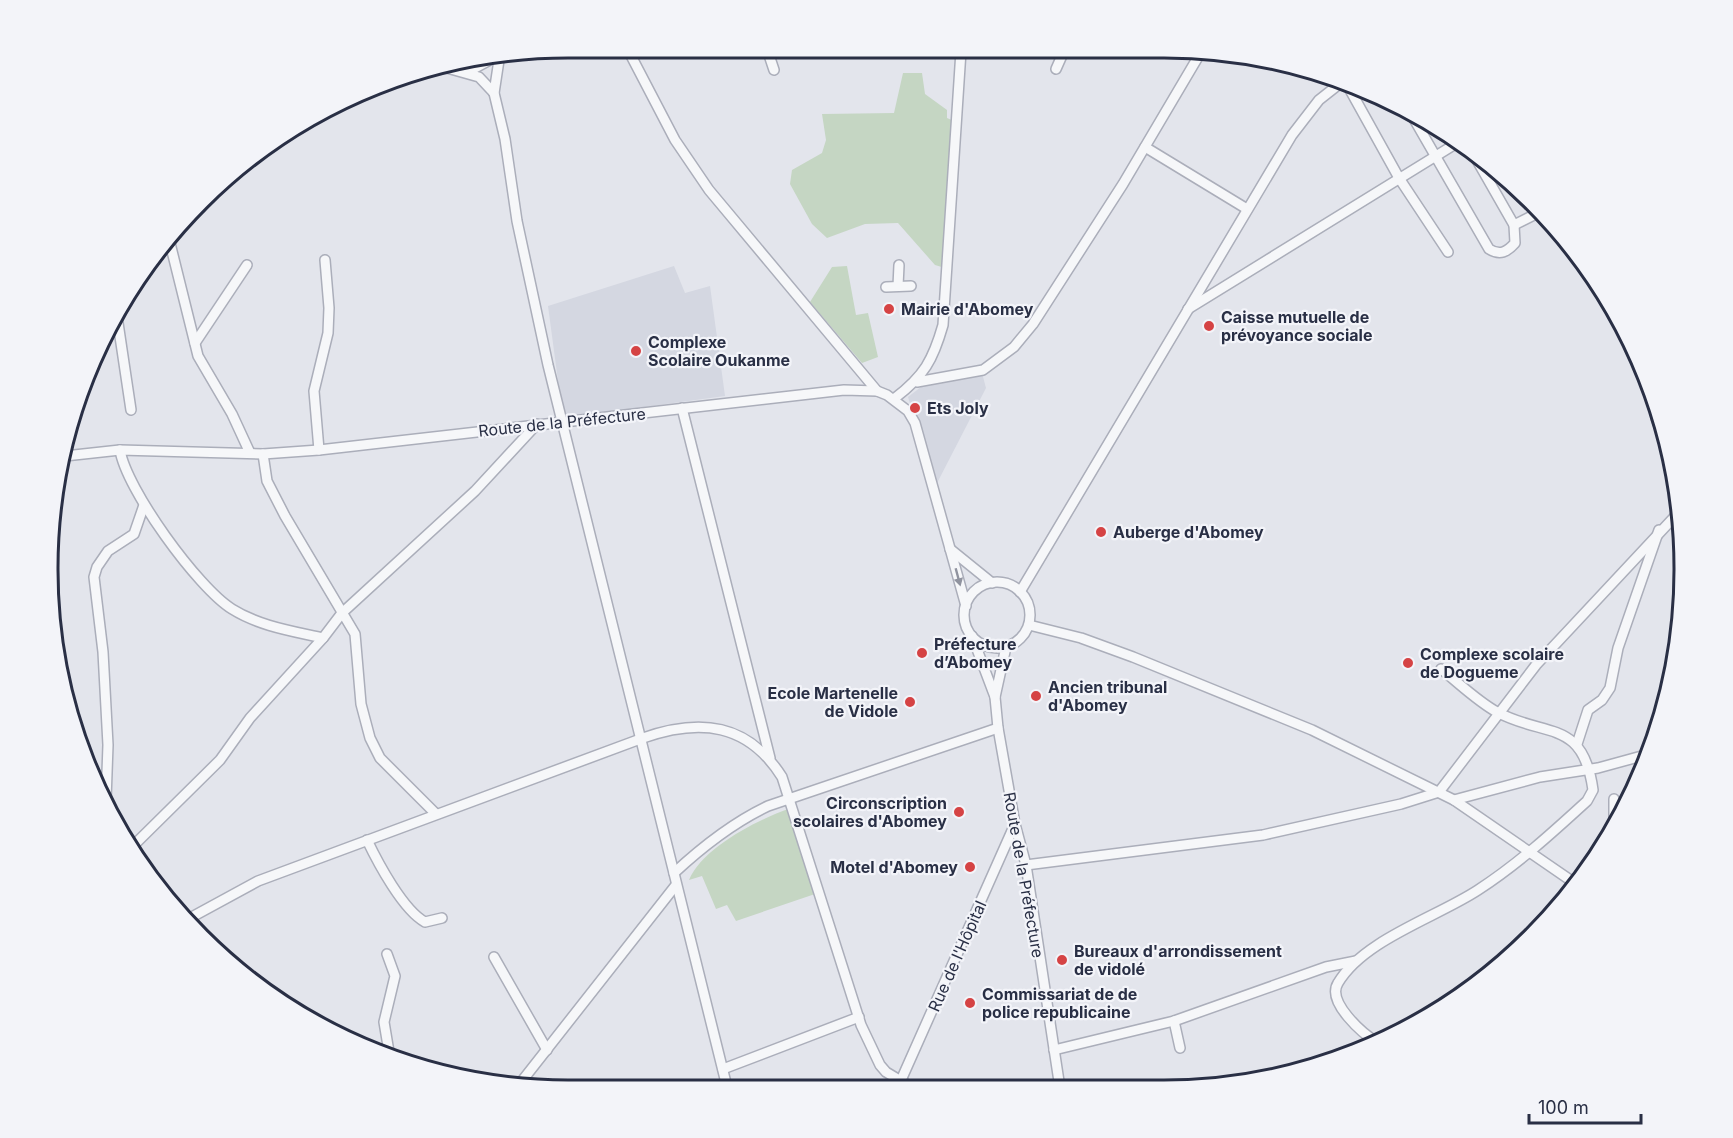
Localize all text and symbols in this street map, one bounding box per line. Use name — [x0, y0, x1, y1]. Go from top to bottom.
place label: Mairie d'Abomey — [901, 299, 1034, 319]
marker: Mairie d'Abomey — [882, 302, 896, 316]
place label: Caisse mutuelle de prévoyance sociale — [1221, 307, 1372, 345]
marker: Caisse mutuelle de prévoyance sociale — [1202, 319, 1216, 333]
place label: Complexe Scolaire Oukanme — [648, 332, 790, 370]
marker: Complexe Scolaire Oukanme — [629, 344, 643, 358]
place label: Ets Joly — [927, 398, 989, 418]
marker: Ets Joly — [908, 401, 922, 415]
street label: Route de la Préfecture — [477, 403, 647, 441]
place label: Auberge d'Abomey — [1113, 522, 1264, 542]
marker: Auberge d'Abomey — [1094, 525, 1108, 539]
one-way arrow — [954, 569, 963, 587]
place label: Préfecture d’Abomey — [934, 634, 1016, 672]
place label: Complexe scolaire de Dogueme — [1420, 644, 1564, 682]
marker: Préfecture d’Abomey — [915, 646, 929, 660]
marker: Complexe scolaire de Dogueme — [1401, 656, 1415, 670]
place label: Ancien tribunal d'Abomey — [1048, 677, 1167, 715]
place label: Ecole Martenelle de Vidole — [767, 683, 898, 721]
marker: Ancien tribunal d'Abomey — [1029, 689, 1043, 703]
marker: Ecole Martenelle de Vidole — [903, 695, 917, 709]
street label: Route de la Préfecture — [1000, 791, 1048, 959]
place label: Circonscription scolaires d'Abomey — [793, 793, 947, 831]
marker: Circonscription scolaires d'Abomey — [952, 805, 966, 819]
place label: Motel d'Abomey — [830, 857, 958, 877]
marker: Motel d'Abomey — [963, 860, 977, 874]
street label: Rue de l'Hôpital — [924, 897, 990, 1015]
place label: Bureaux d'arrondissement de vidolé — [1074, 941, 1282, 979]
marker: Bureaux d'arrondissement de vidolé — [1055, 953, 1069, 967]
place label: Commissariat de de police republicaine — [982, 984, 1137, 1022]
marker: Commissariat de de police republicaine — [963, 996, 977, 1010]
scale bar — [1529, 1087, 1642, 1125]
text: 100 m — [1538, 1097, 1589, 1118]

